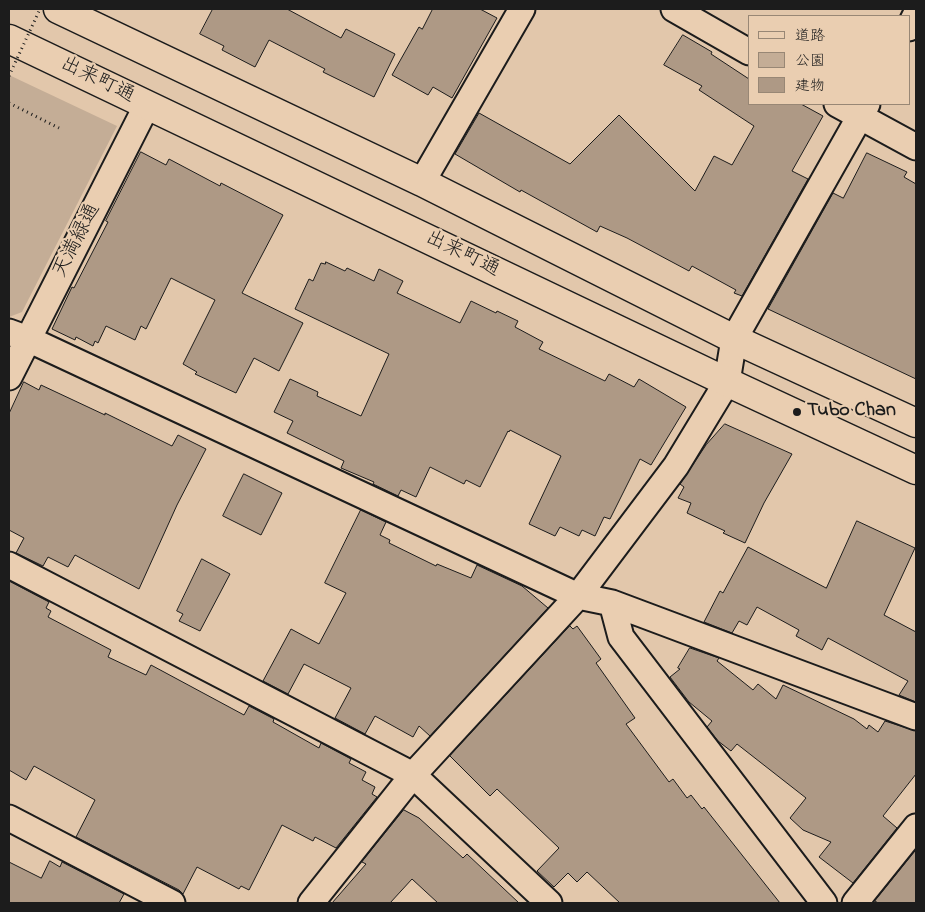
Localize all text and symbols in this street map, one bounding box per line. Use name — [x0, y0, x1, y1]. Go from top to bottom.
legend — [748, 15, 910, 105]
text: 道路 — [795, 25, 825, 47]
text: 公園 — [795, 50, 825, 72]
street label: 出来町通 — [56, 53, 138, 109]
text: 建物 — [795, 75, 825, 97]
street label: 天満緑通 — [49, 200, 107, 282]
street label: 出来町通 — [421, 227, 503, 283]
place label: Tubo Chan — [807, 400, 896, 424]
marker: Tubo Chan — [791, 406, 803, 418]

